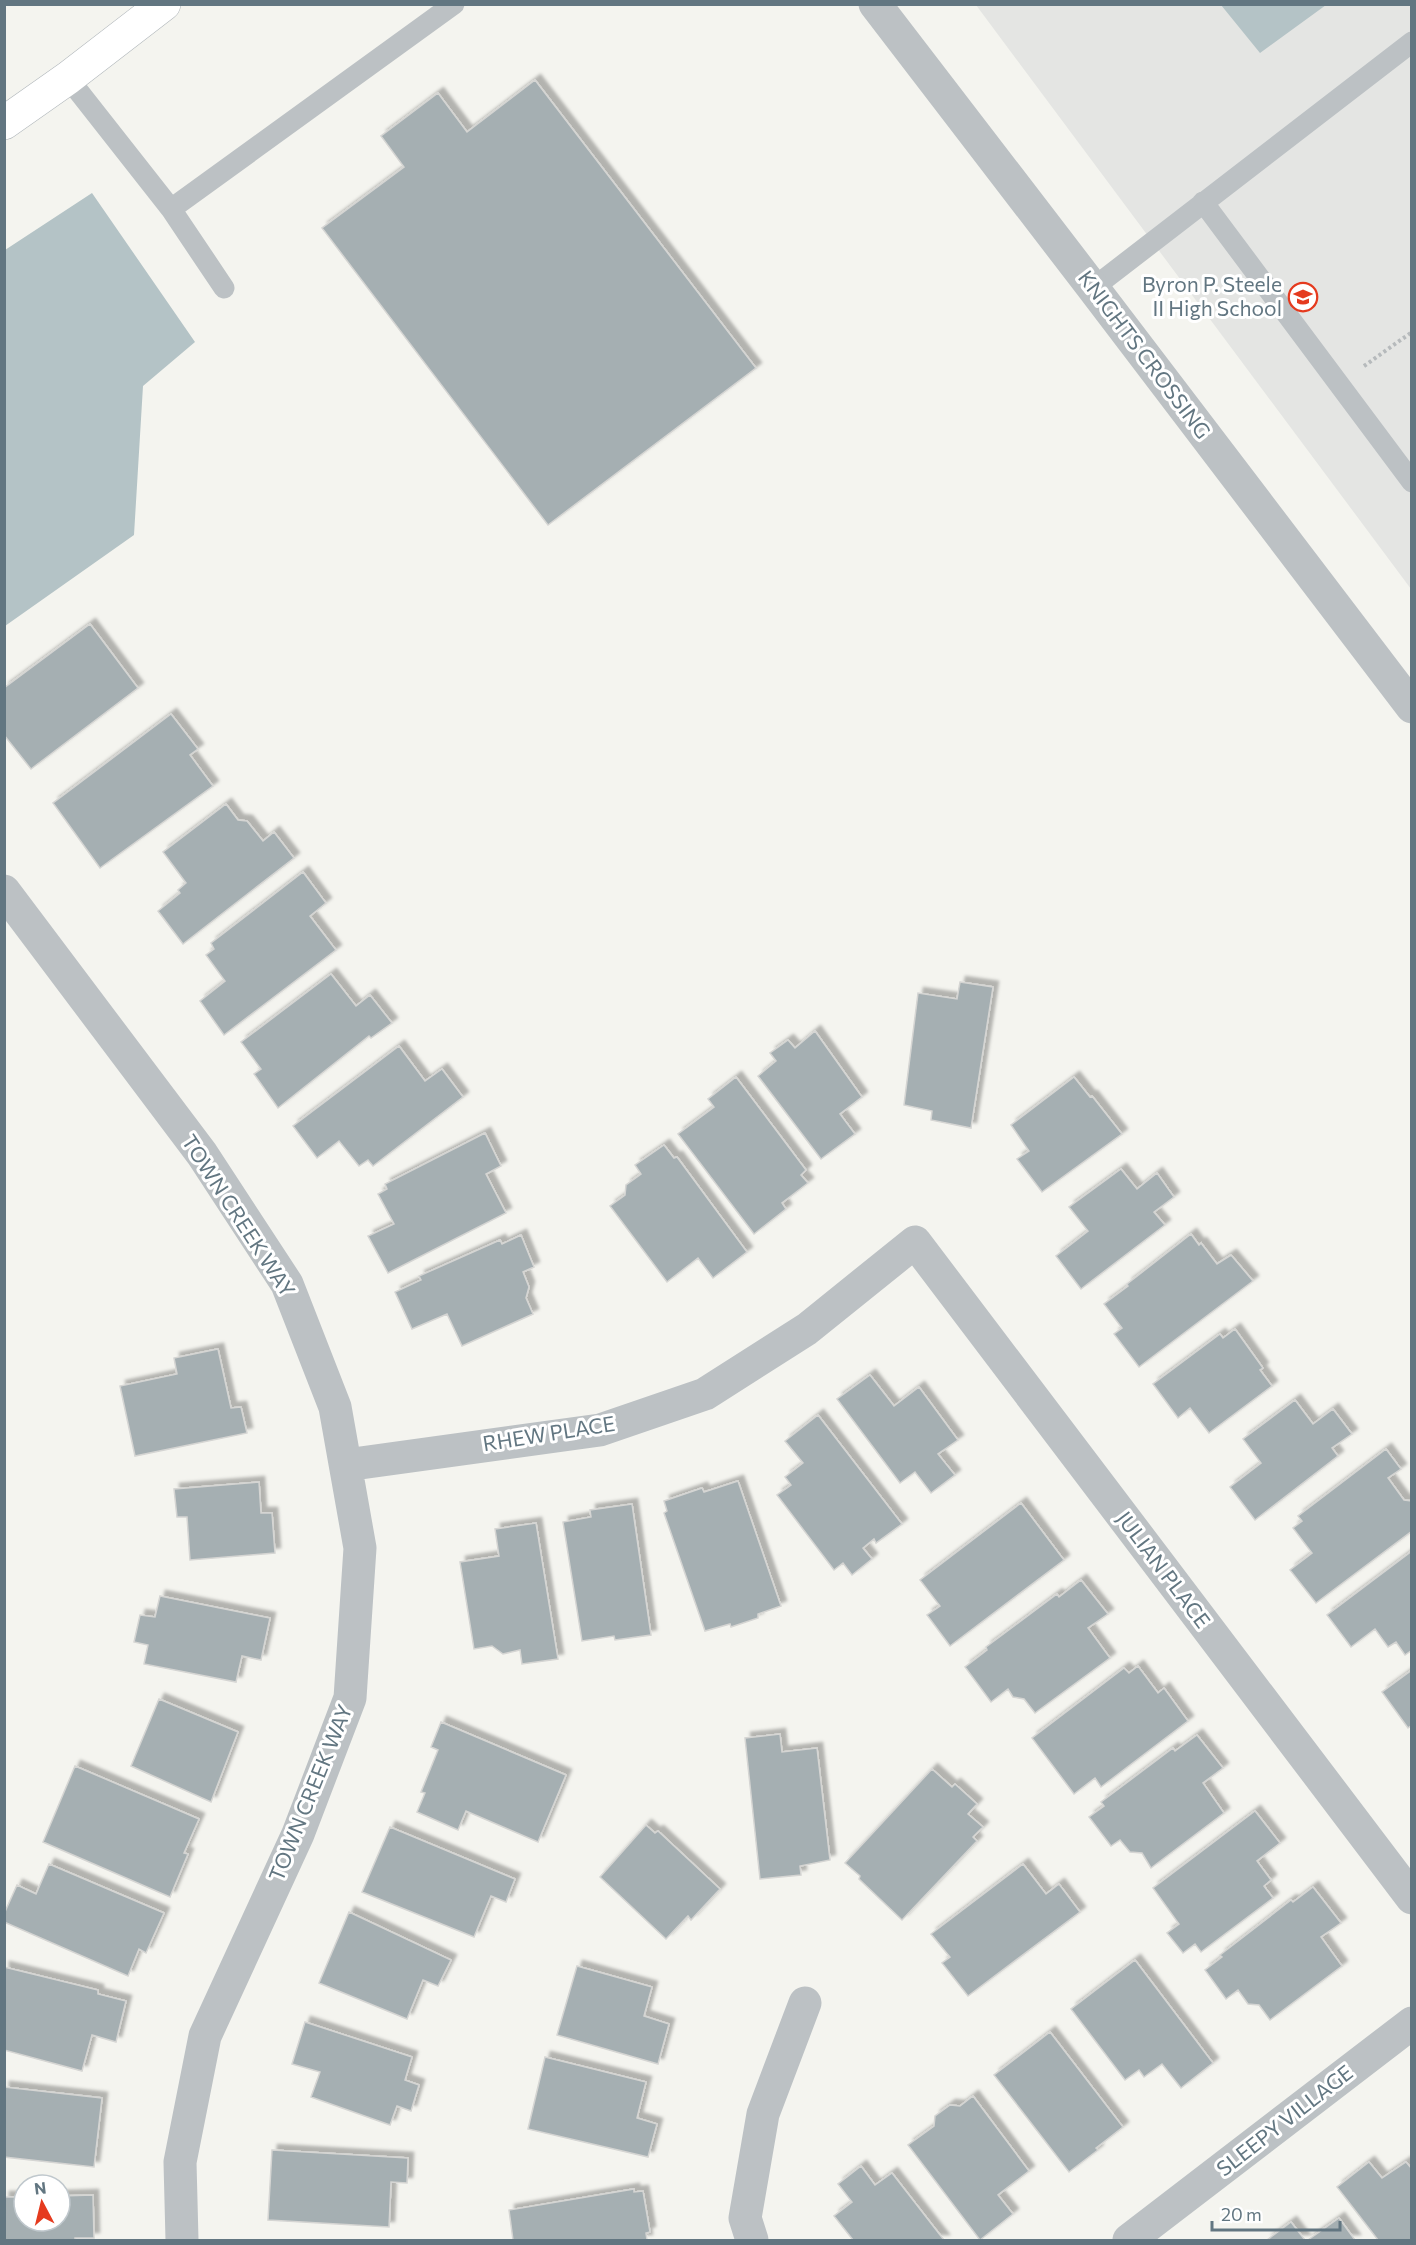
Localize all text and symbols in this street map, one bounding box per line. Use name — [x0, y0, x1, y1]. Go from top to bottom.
street label: KNIGHTS CROSSING — [1074, 265, 1216, 443]
place label: Byron P. Steele II High School — [1142, 271, 1282, 320]
school or university icon: Byron P. Steele II High School — [1287, 281, 1319, 313]
street label: TOWN CREEK WAY — [177, 1129, 301, 1301]
street label: RHEW PLACE — [481, 1410, 617, 1455]
street label: JULIAN PLACE — [1112, 1506, 1216, 1632]
street label: TOWN CREEK WAY — [263, 1700, 357, 1885]
street label: SLEEPY VILLAGE — [1211, 2059, 1357, 2181]
north arrow — [12, 2173, 72, 2233]
text: N — [33, 2177, 47, 2198]
scale bar — [1212, 2194, 1340, 2232]
text: 20 m — [1221, 2203, 1262, 2225]

